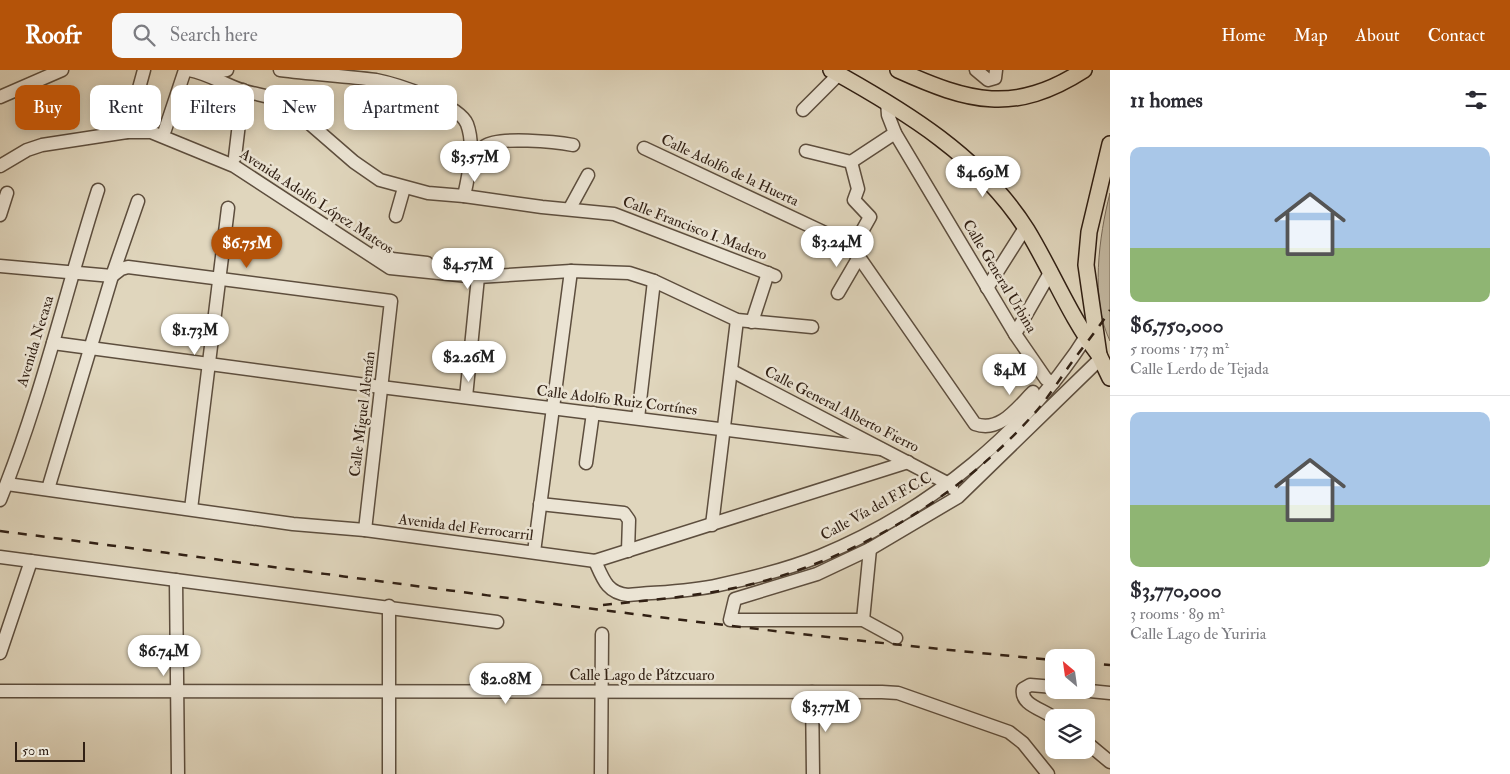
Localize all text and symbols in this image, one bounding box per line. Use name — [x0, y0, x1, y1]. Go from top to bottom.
search box — [112, 13, 462, 58]
text: Roofr — [25, 20, 82, 51]
icon: search — [130, 21, 158, 49]
text: Search here — [170, 23, 258, 47]
text: Home — [1221, 24, 1266, 47]
text: Map — [1294, 24, 1328, 47]
text: About — [1356, 24, 1400, 47]
text: Contact — [1428, 24, 1485, 47]
chip: Buy — [15, 85, 80, 130]
chip: Rent — [90, 85, 161, 130]
chip: Filters — [171, 85, 254, 130]
chip: New — [264, 85, 334, 130]
chip: Apartment — [344, 85, 457, 130]
icon: filters — [1462, 86, 1490, 114]
text: 11 homes — [1130, 87, 1203, 114]
street label: Calle Adolfo de la Huerta — [658, 130, 803, 211]
pin: $3.57M — [434, 140, 516, 183]
street label: Avenida Adolfo López Mateos — [235, 144, 397, 259]
text: $3.57M — [451, 147, 499, 167]
pin: $4.69M — [942, 156, 1024, 198]
text: $4.69M — [957, 162, 1009, 182]
icon: home — [1265, 179, 1355, 269]
street label: Calle Francisco I. Madero — [620, 192, 770, 265]
street label: Calle General Urbina — [958, 216, 1041, 337]
pin: $6.75M — [206, 226, 288, 269]
pin: $3.24M — [796, 226, 878, 268]
text: $3.24M — [812, 232, 862, 252]
text: $6.75M — [222, 233, 272, 253]
pin: $4.57M — [427, 248, 509, 290]
text: $4.57M — [443, 254, 493, 274]
street label: Avenida Necaxa — [12, 292, 59, 390]
text: $6,750,000 — [1130, 312, 1223, 339]
pin: $1.73M — [154, 314, 236, 356]
text: $1.73M — [172, 320, 218, 340]
text: 5 rooms · 173 m² — [1130, 339, 1229, 359]
pin: $2.26M — [428, 340, 510, 383]
text: $2.26M — [443, 347, 495, 367]
street label: Calle Miguel Alemán — [345, 350, 380, 478]
pin: $4M — [986, 354, 1034, 396]
text: Calle Lerdo de Tejada — [1130, 359, 1269, 379]
text: $4M — [993, 360, 1027, 380]
street label: Calle General Alberto Fierro — [761, 362, 922, 457]
street label: Calle Adolfo Ruiz Cortínes — [536, 381, 698, 420]
icon: home — [1265, 445, 1355, 535]
street label: Calle Vía del F.F.C.C — [817, 468, 935, 545]
street label: Avenida del Ferrocarril — [396, 510, 535, 545]
text: $3,770,000 — [1130, 577, 1221, 604]
text: 3 rooms · 89 m² — [1130, 604, 1225, 624]
text: Calle Lago de Yuriria — [1130, 624, 1266, 644]
pin: $6.74M — [123, 634, 205, 677]
text: $6.74M — [139, 641, 189, 661]
north arrow — [1045, 649, 1095, 699]
map controls — [1045, 649, 1095, 759]
pin: $2.08M — [465, 662, 547, 705]
street label: Calle Lago de Pátzcuaro — [569, 666, 715, 685]
text: $2.08M — [480, 669, 532, 689]
pin: $3.77M — [785, 690, 867, 733]
text: $3.77M — [802, 697, 850, 717]
button: layers — [1045, 709, 1095, 759]
scale bar — [15, 739, 85, 762]
text: 50 m — [22, 742, 49, 759]

